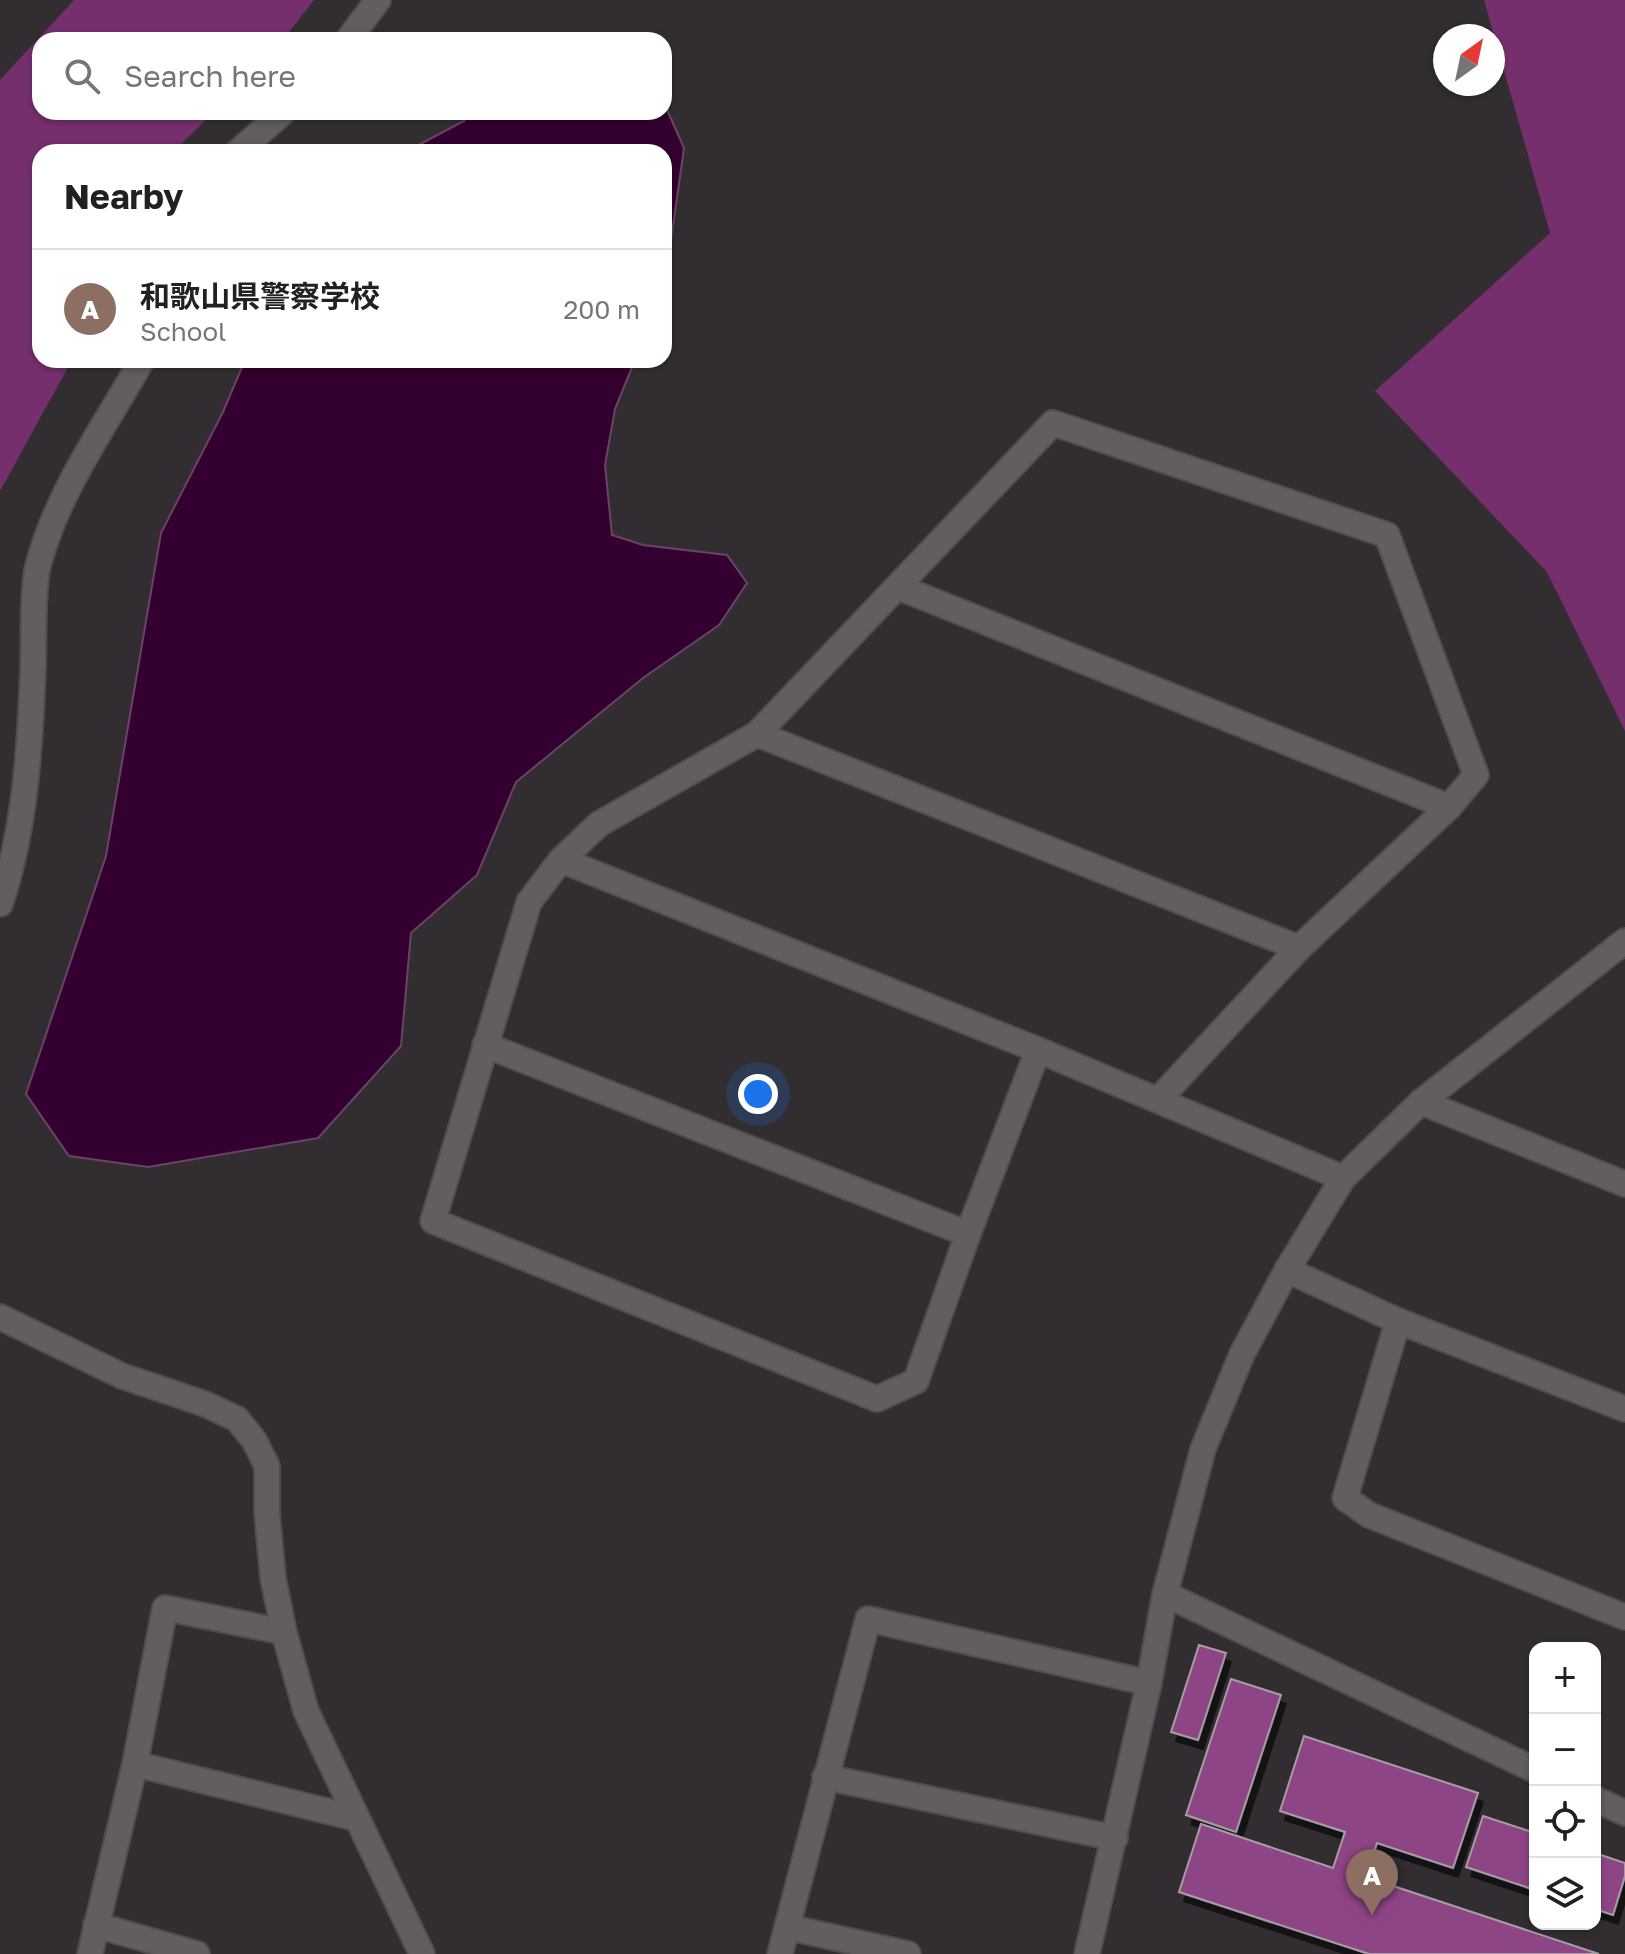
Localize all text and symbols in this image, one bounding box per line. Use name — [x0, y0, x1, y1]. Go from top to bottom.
north arrow — [1433, 24, 1505, 96]
search box — [32, 32, 672, 120]
icon: search — [60, 54, 104, 98]
text: Search here — [124, 58, 296, 94]
text: Nearby — [64, 176, 184, 216]
text: 和歌山県警察学校 — [140, 278, 380, 314]
text: A — [81, 294, 99, 325]
text: 200 m — [563, 294, 640, 325]
text: School — [140, 316, 226, 347]
your location — [738, 1074, 778, 1114]
map controls — [1529, 1642, 1601, 1930]
button: + — [1529, 1642, 1601, 1714]
button: − — [1529, 1714, 1601, 1786]
button: locate — [1529, 1786, 1601, 1858]
pin: A — [1346, 1849, 1398, 1915]
button: layers — [1529, 1858, 1601, 1930]

